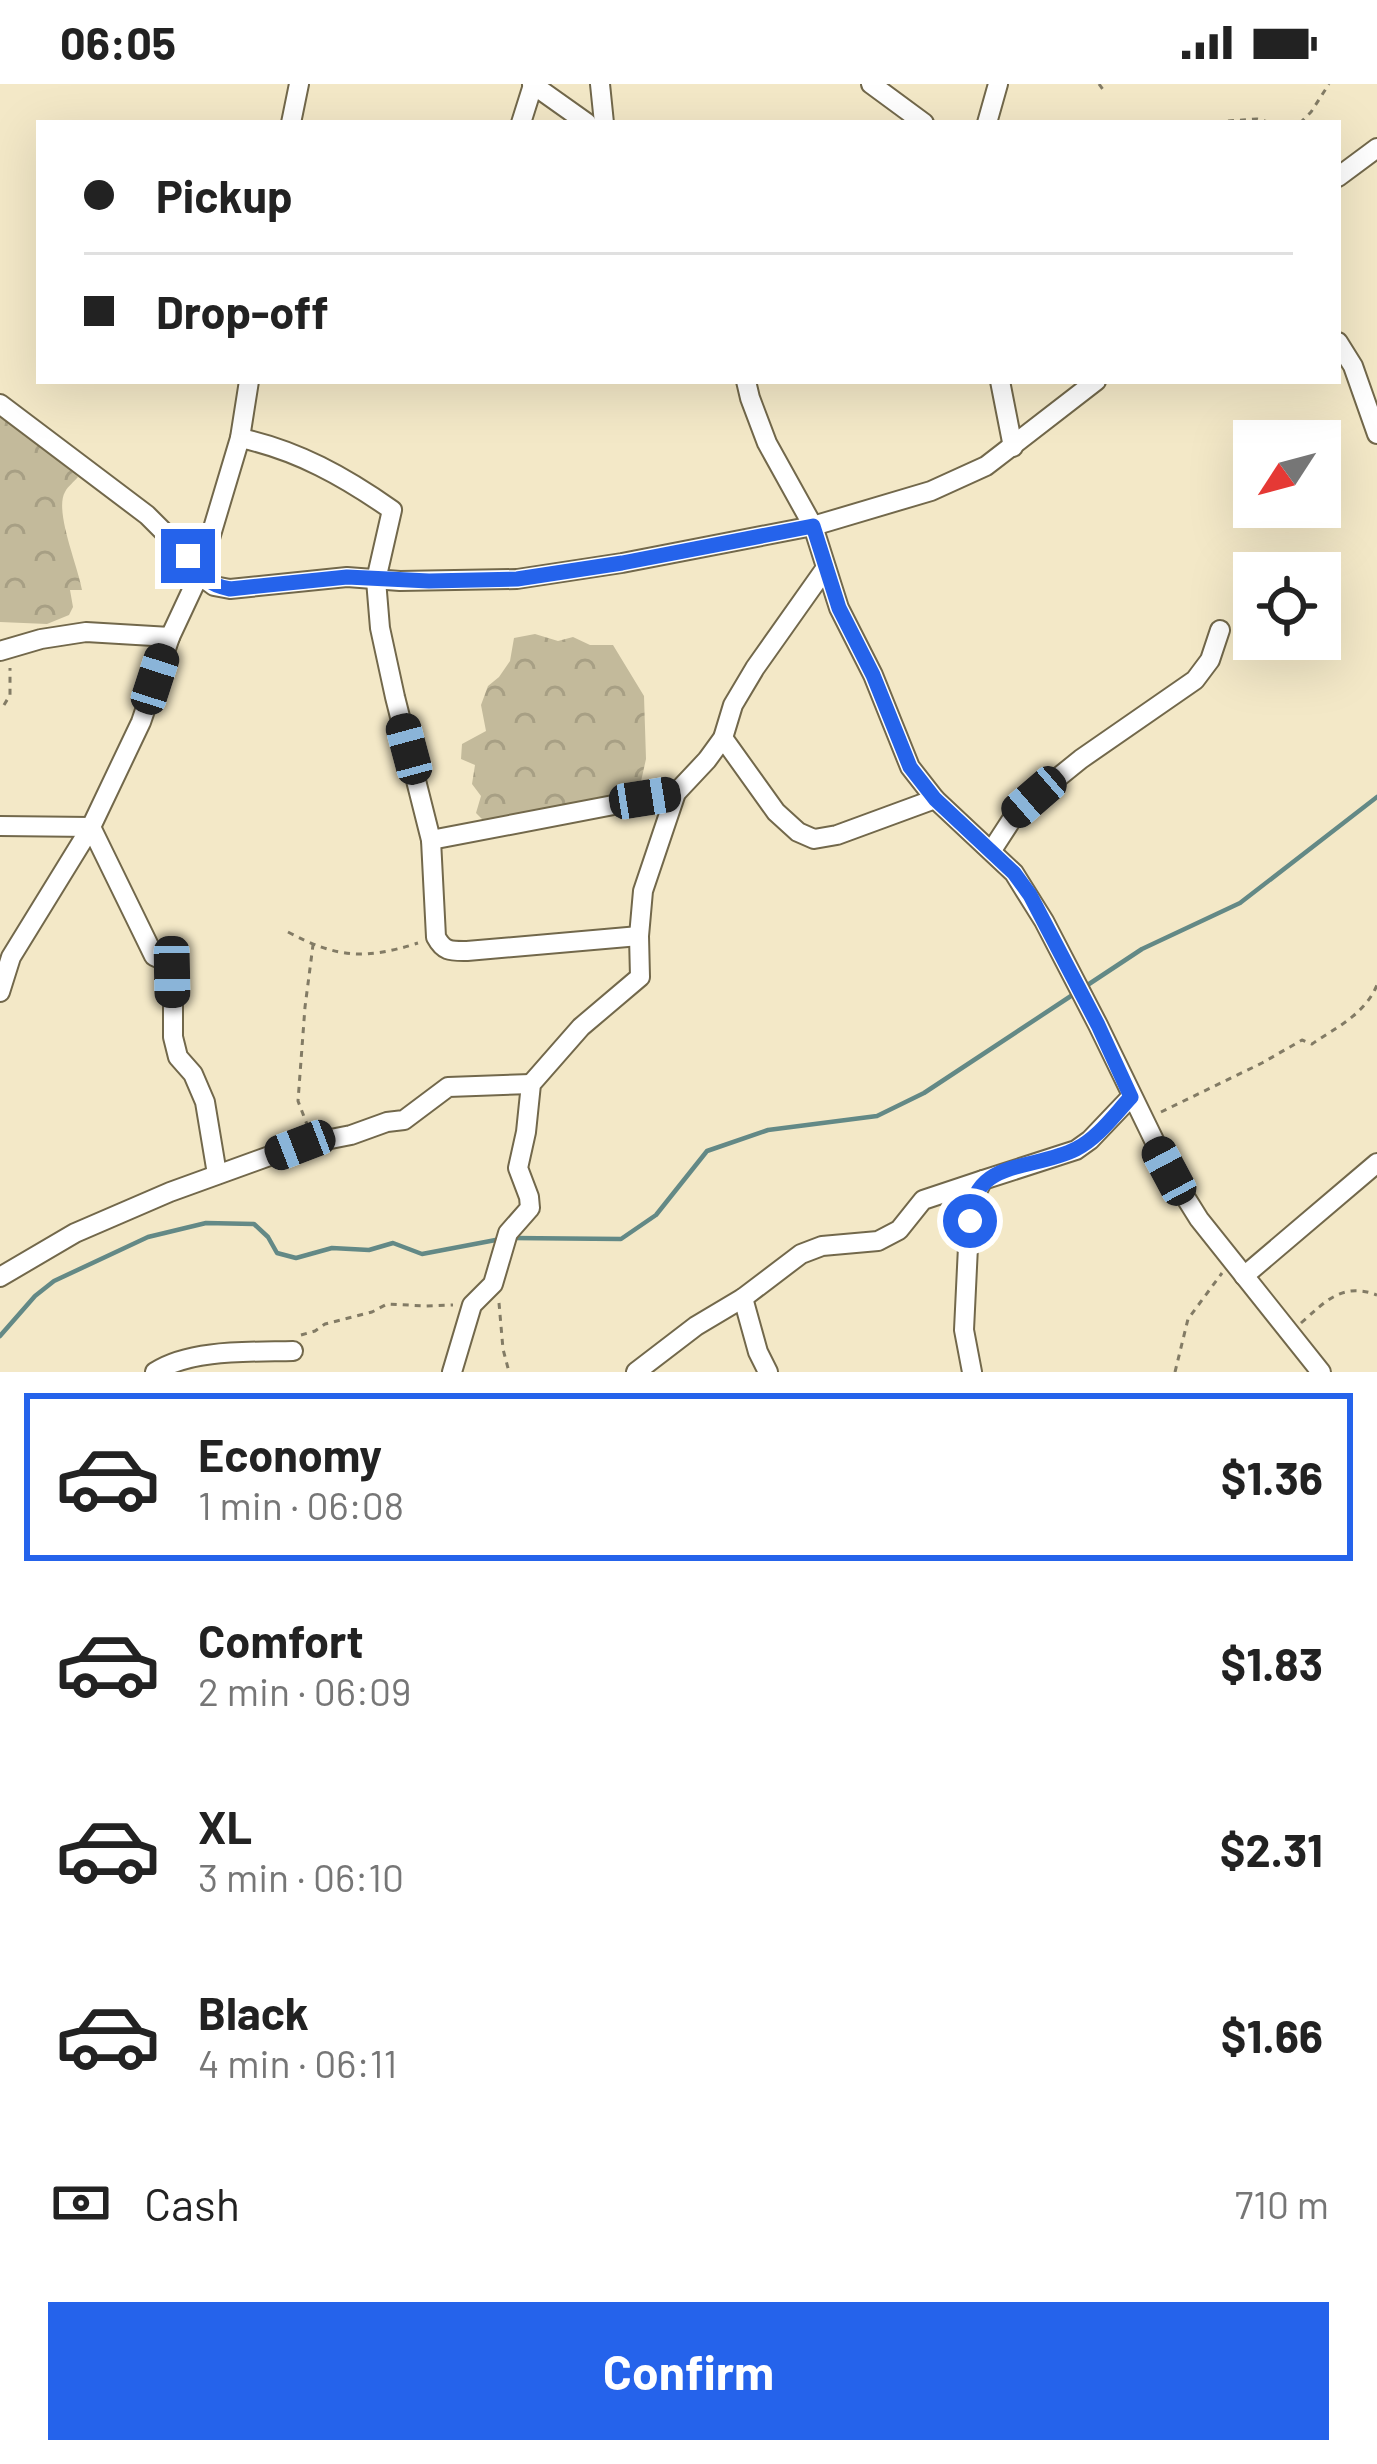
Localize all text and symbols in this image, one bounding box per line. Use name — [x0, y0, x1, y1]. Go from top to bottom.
text: 06:05 — [60, 15, 176, 69]
text: Pickup — [156, 168, 293, 222]
text: Drop-off — [156, 284, 329, 338]
north arrow — [1233, 420, 1341, 528]
map controls — [1233, 420, 1341, 660]
route end — [161, 529, 215, 583]
button: locate — [1233, 552, 1341, 660]
car — [127, 639, 183, 719]
car — [382, 710, 436, 788]
car — [995, 760, 1073, 834]
car — [607, 775, 683, 821]
car — [153, 936, 191, 1008]
car — [260, 1115, 340, 1175]
car — [1136, 1131, 1202, 1211]
route start — [943, 1194, 997, 1248]
icon: car — [54, 1423, 162, 1531]
text: Economy — [198, 1427, 382, 1481]
text: $1.36 — [1221, 1450, 1323, 1504]
text: 1 min · 06:08 — [198, 1481, 404, 1528]
icon: car — [54, 1609, 162, 1717]
text: Comfort — [198, 1613, 364, 1667]
text: $1.83 — [1221, 1636, 1323, 1690]
text: 2 min · 06:09 — [198, 1667, 411, 1714]
icon: car — [54, 1795, 162, 1903]
text: XL — [198, 1799, 252, 1853]
text: $2.31 — [1220, 1822, 1323, 1876]
text: 3 min · 06:10 — [198, 1853, 404, 1900]
icon: car — [54, 1981, 162, 2089]
text: Black — [198, 1985, 309, 2039]
text: $1.66 — [1221, 2008, 1323, 2062]
text: 4 min · 06:11 — [198, 2039, 397, 2086]
icon: cash — [48, 2170, 114, 2236]
text: Cash — [144, 2176, 240, 2230]
text: 710 m — [1235, 2180, 1329, 2227]
button: Confirm — [48, 2302, 1329, 2440]

